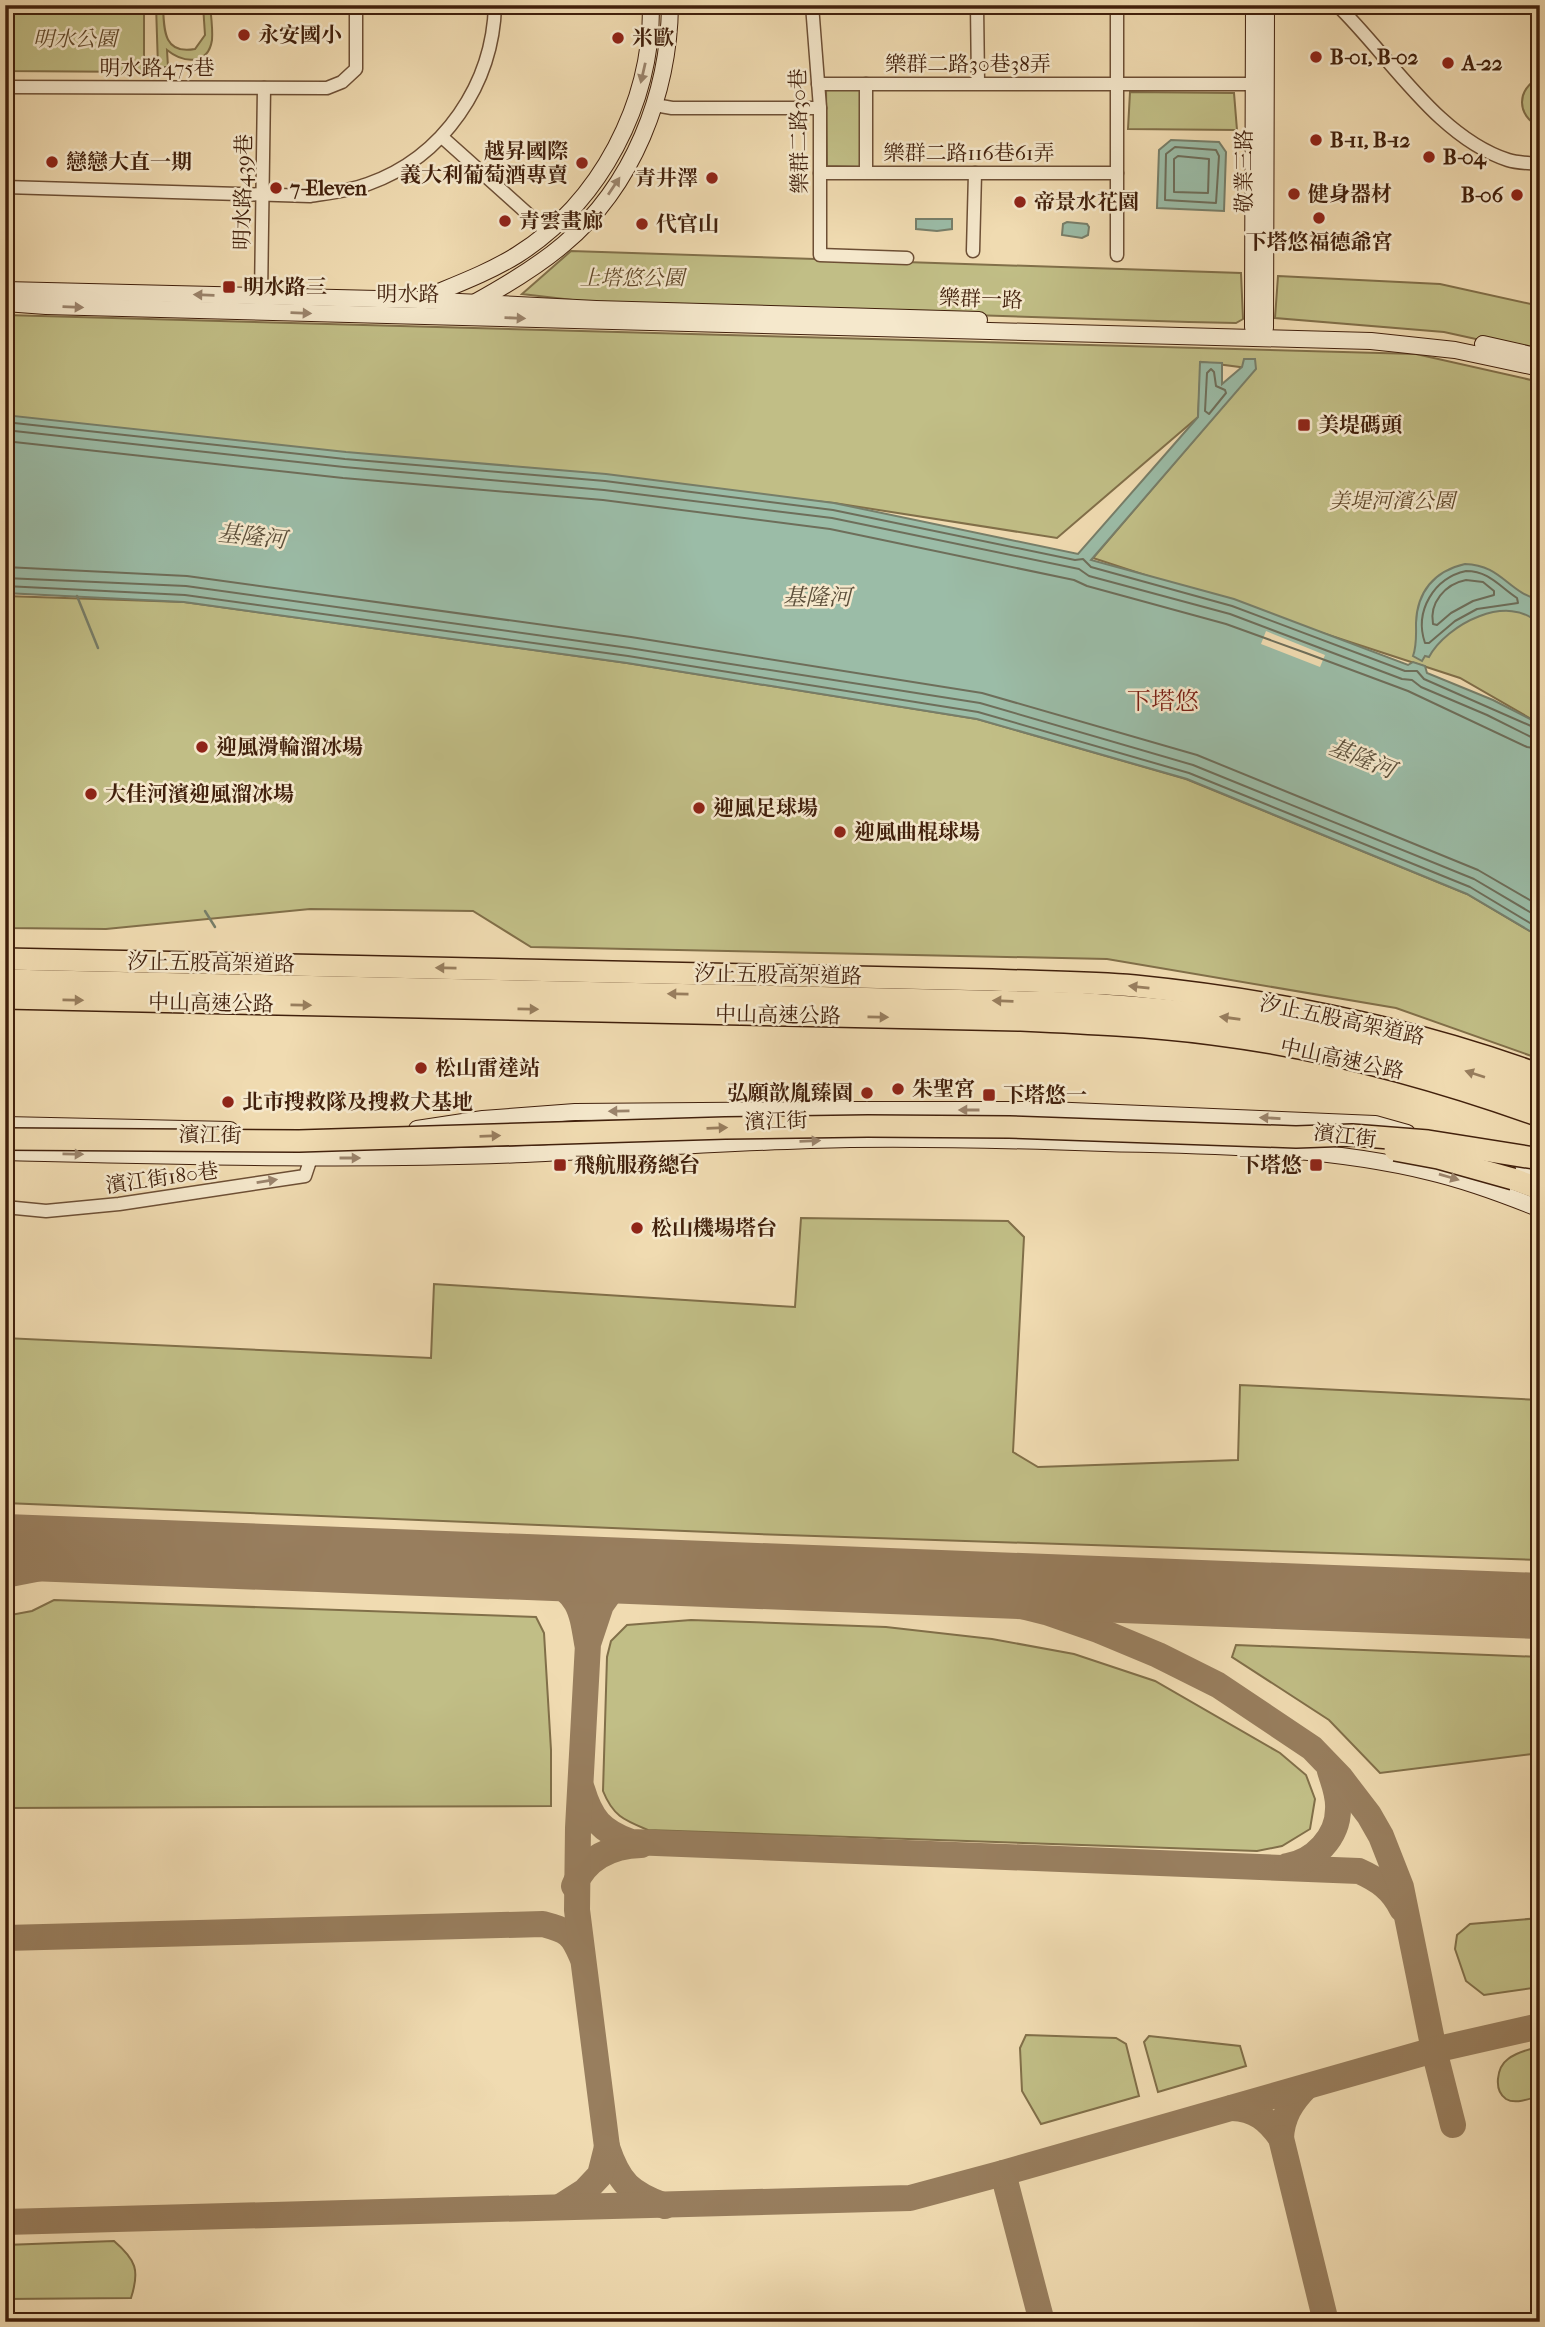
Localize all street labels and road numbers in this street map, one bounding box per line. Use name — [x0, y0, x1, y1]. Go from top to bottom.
street label: 樂群二路30巷38弄 — [885, 52, 1051, 76]
street label: 明水路475巷 — [99, 56, 215, 80]
street label: 樂群二路30巷 — [786, 68, 812, 194]
street label: 敬業三路 — [1232, 129, 1256, 213]
street label: 明水路439巷 — [230, 134, 256, 250]
street label: 樂群二路116巷61弄 — [883, 141, 1055, 165]
street label: 明水路 — [377, 282, 440, 306]
street label: 樂群一路 — [939, 286, 1023, 312]
street label: 汐止五股高架道路 — [127, 950, 295, 976]
street label: 汐止五股高架道路 — [694, 962, 862, 988]
street label: 中山高速公路 — [148, 990, 274, 1016]
street label: 汐止五股高架道路 — [1257, 991, 1427, 1049]
street label: 中山高速公路 — [715, 1002, 841, 1028]
street label: 中山高速公路 — [1278, 1034, 1406, 1084]
street label: 濱江街 — [744, 1108, 808, 1134]
street label: 濱江街 — [1312, 1120, 1378, 1152]
street label: 濱江街 — [178, 1122, 242, 1148]
street label: 濱江街180巷 — [104, 1158, 220, 1198]

